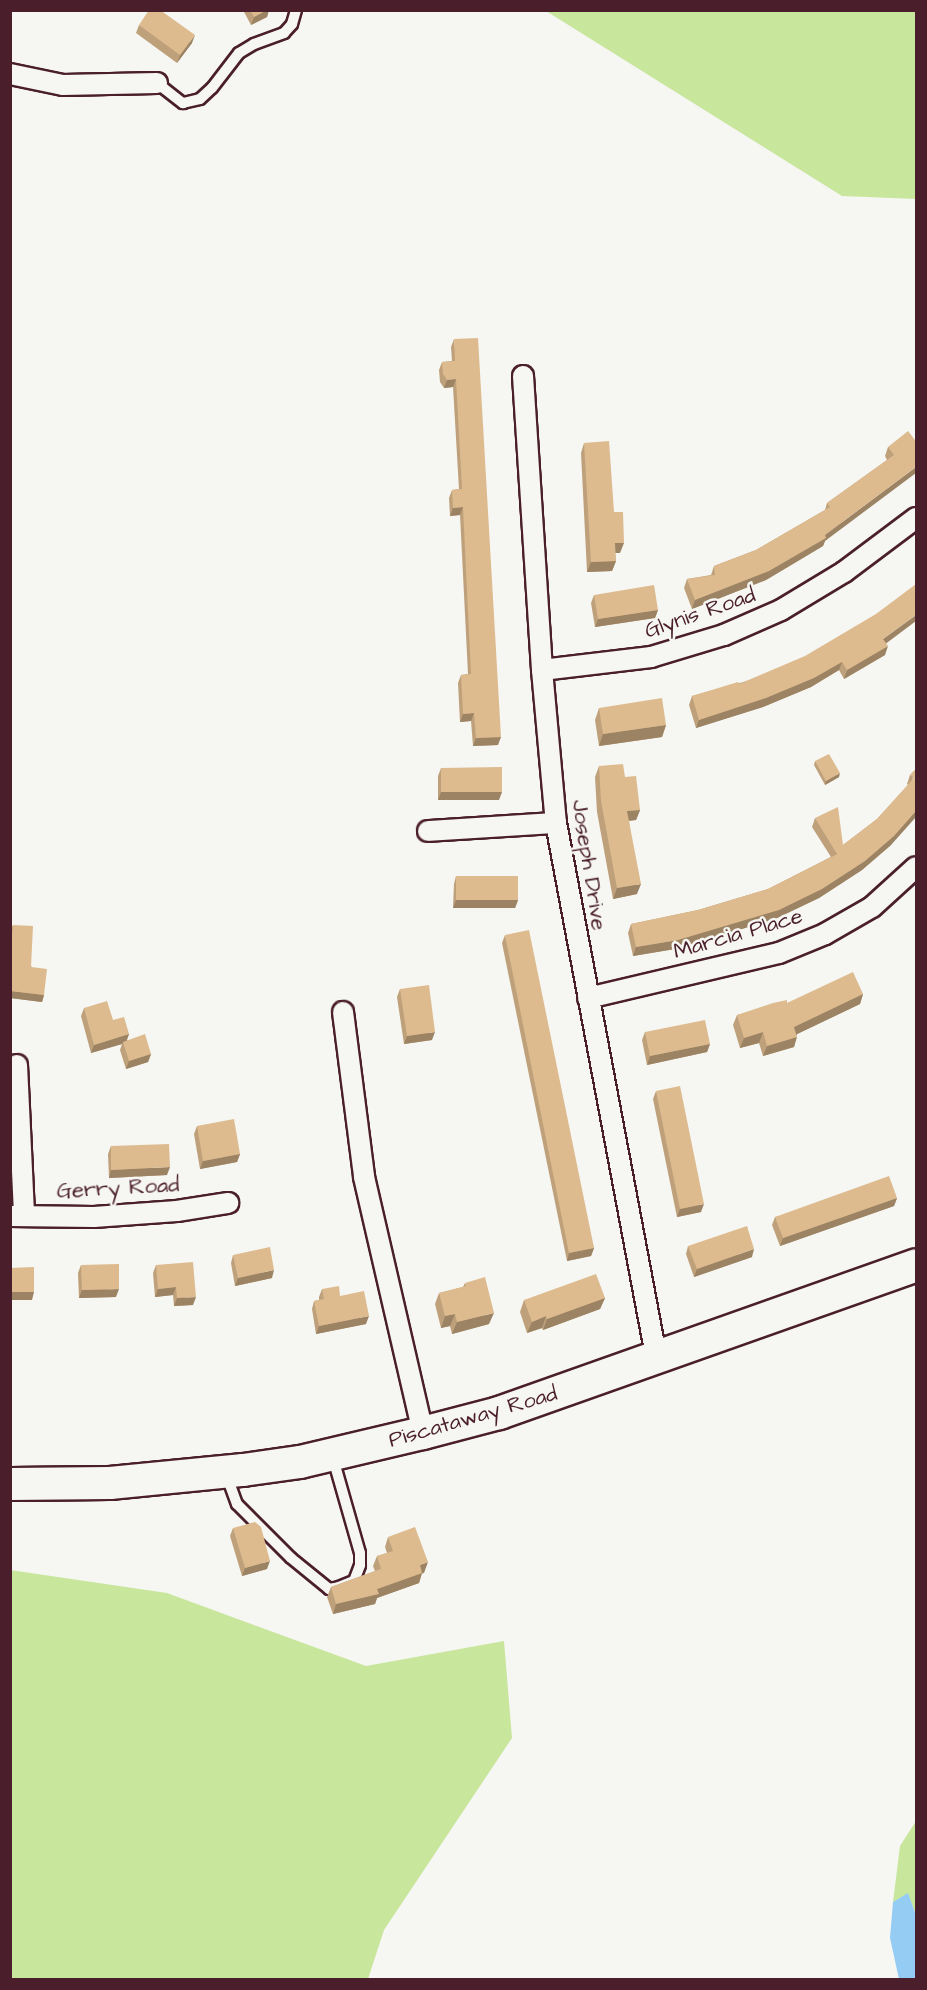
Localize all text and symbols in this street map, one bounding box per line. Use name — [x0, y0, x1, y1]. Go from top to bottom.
street label: Glynis Road — [641, 582, 759, 644]
street label: Joseph Drive — [566, 798, 612, 932]
street label: Marcia Place — [670, 903, 806, 965]
street label: Gerry Road — [56, 1172, 180, 1204]
street label: Piscataway Road — [386, 1380, 560, 1454]

